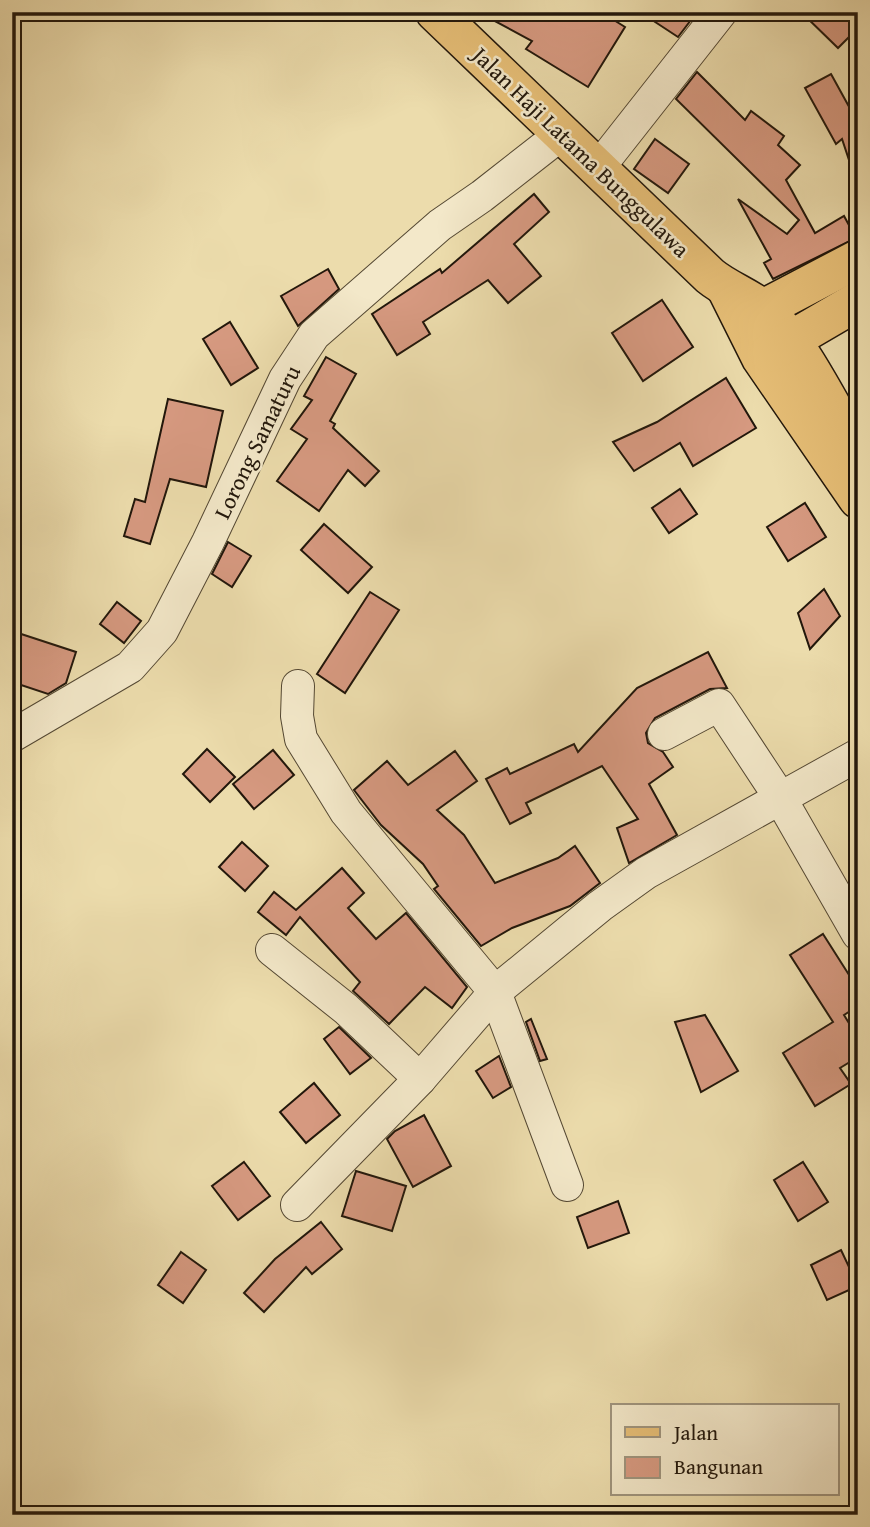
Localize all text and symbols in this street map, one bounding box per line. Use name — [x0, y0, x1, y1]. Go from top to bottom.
street label: Jalan Haji Latama Bunggulawa — [463, 37, 697, 265]
street label: Lorong Samaturu — [205, 359, 308, 524]
legend — [611, 1404, 838, 1496]
text: Jalan — [671, 1417, 718, 1448]
text: Bangunan — [674, 1451, 763, 1482]

